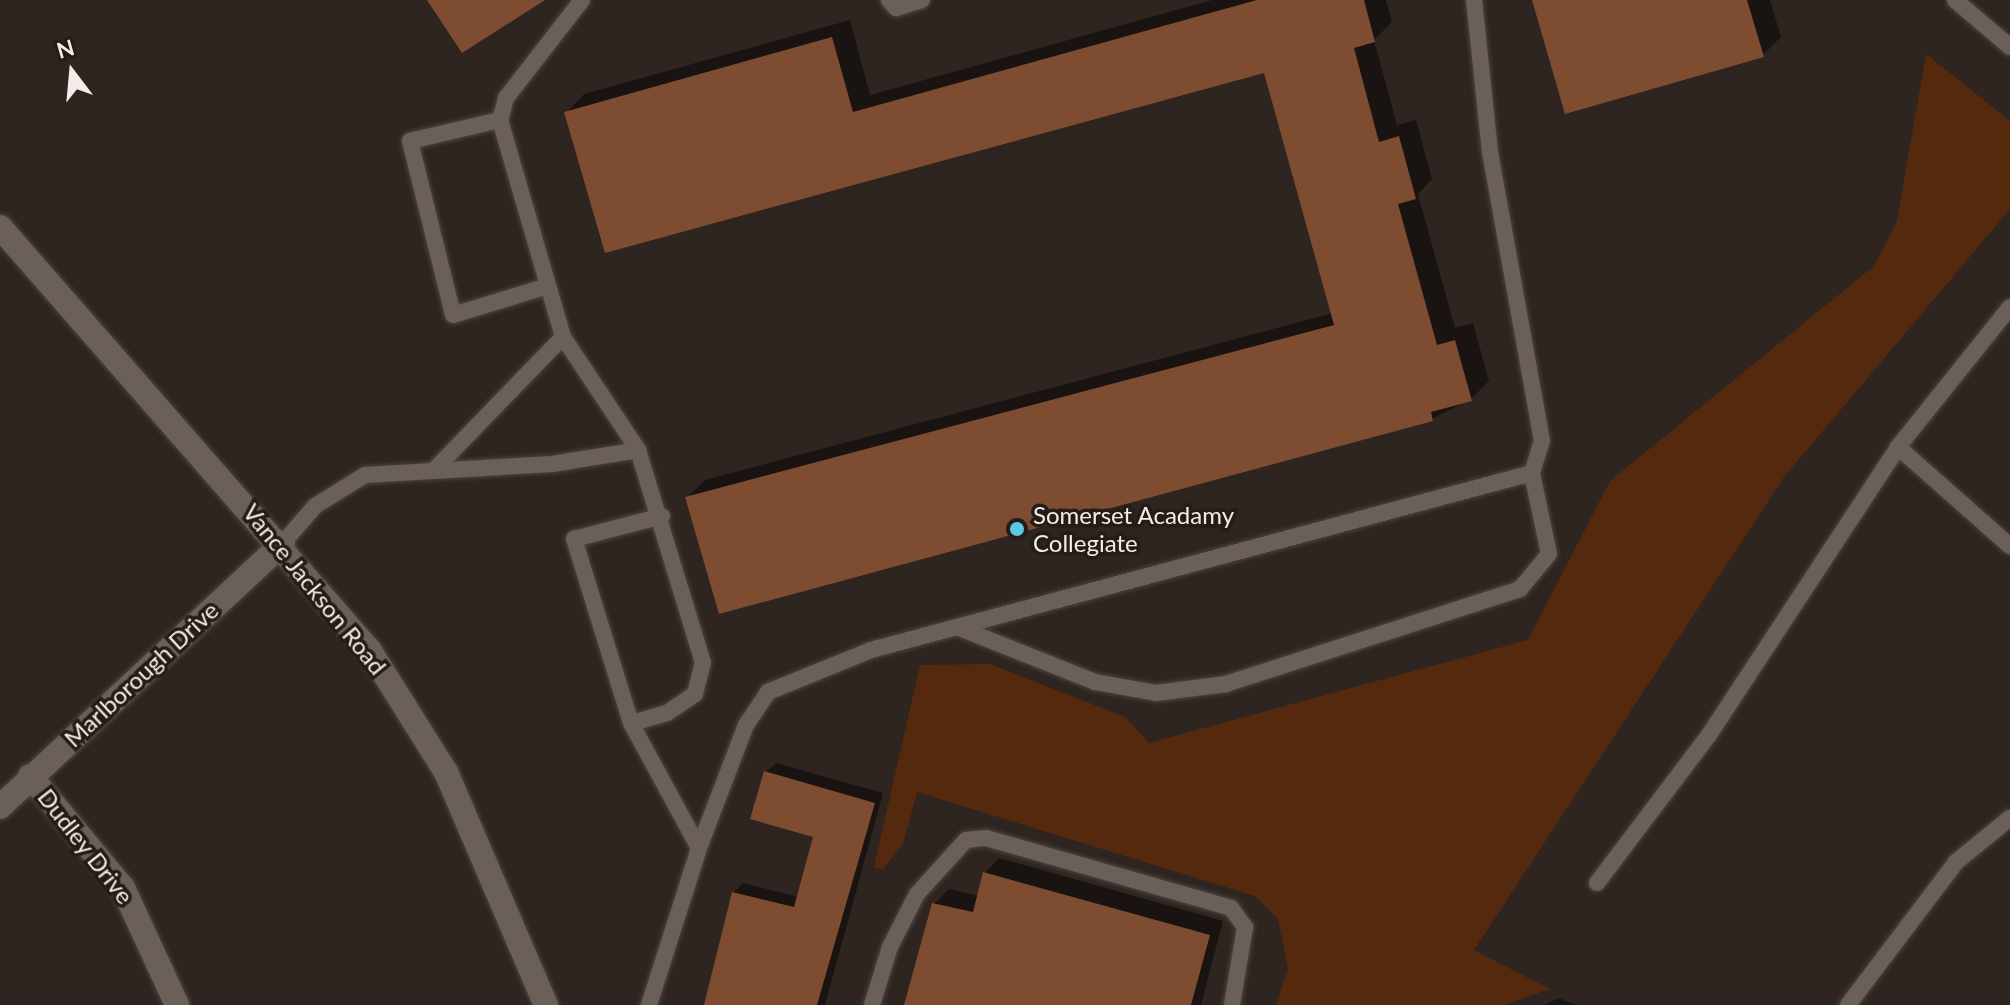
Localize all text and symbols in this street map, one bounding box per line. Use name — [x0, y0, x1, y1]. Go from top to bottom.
north arrow — [32, 32, 112, 112]
text: N — [53, 33, 77, 64]
street label: Vance Jackson Road — [237, 498, 393, 680]
place label: Somerset Acadamy Collegiate — [1033, 501, 1235, 557]
marker: Somerset Acadamy Collegiate — [1008, 520, 1026, 538]
street label: Marlborough Drive — [58, 595, 224, 753]
street label: Dudley Drive — [32, 783, 140, 909]

